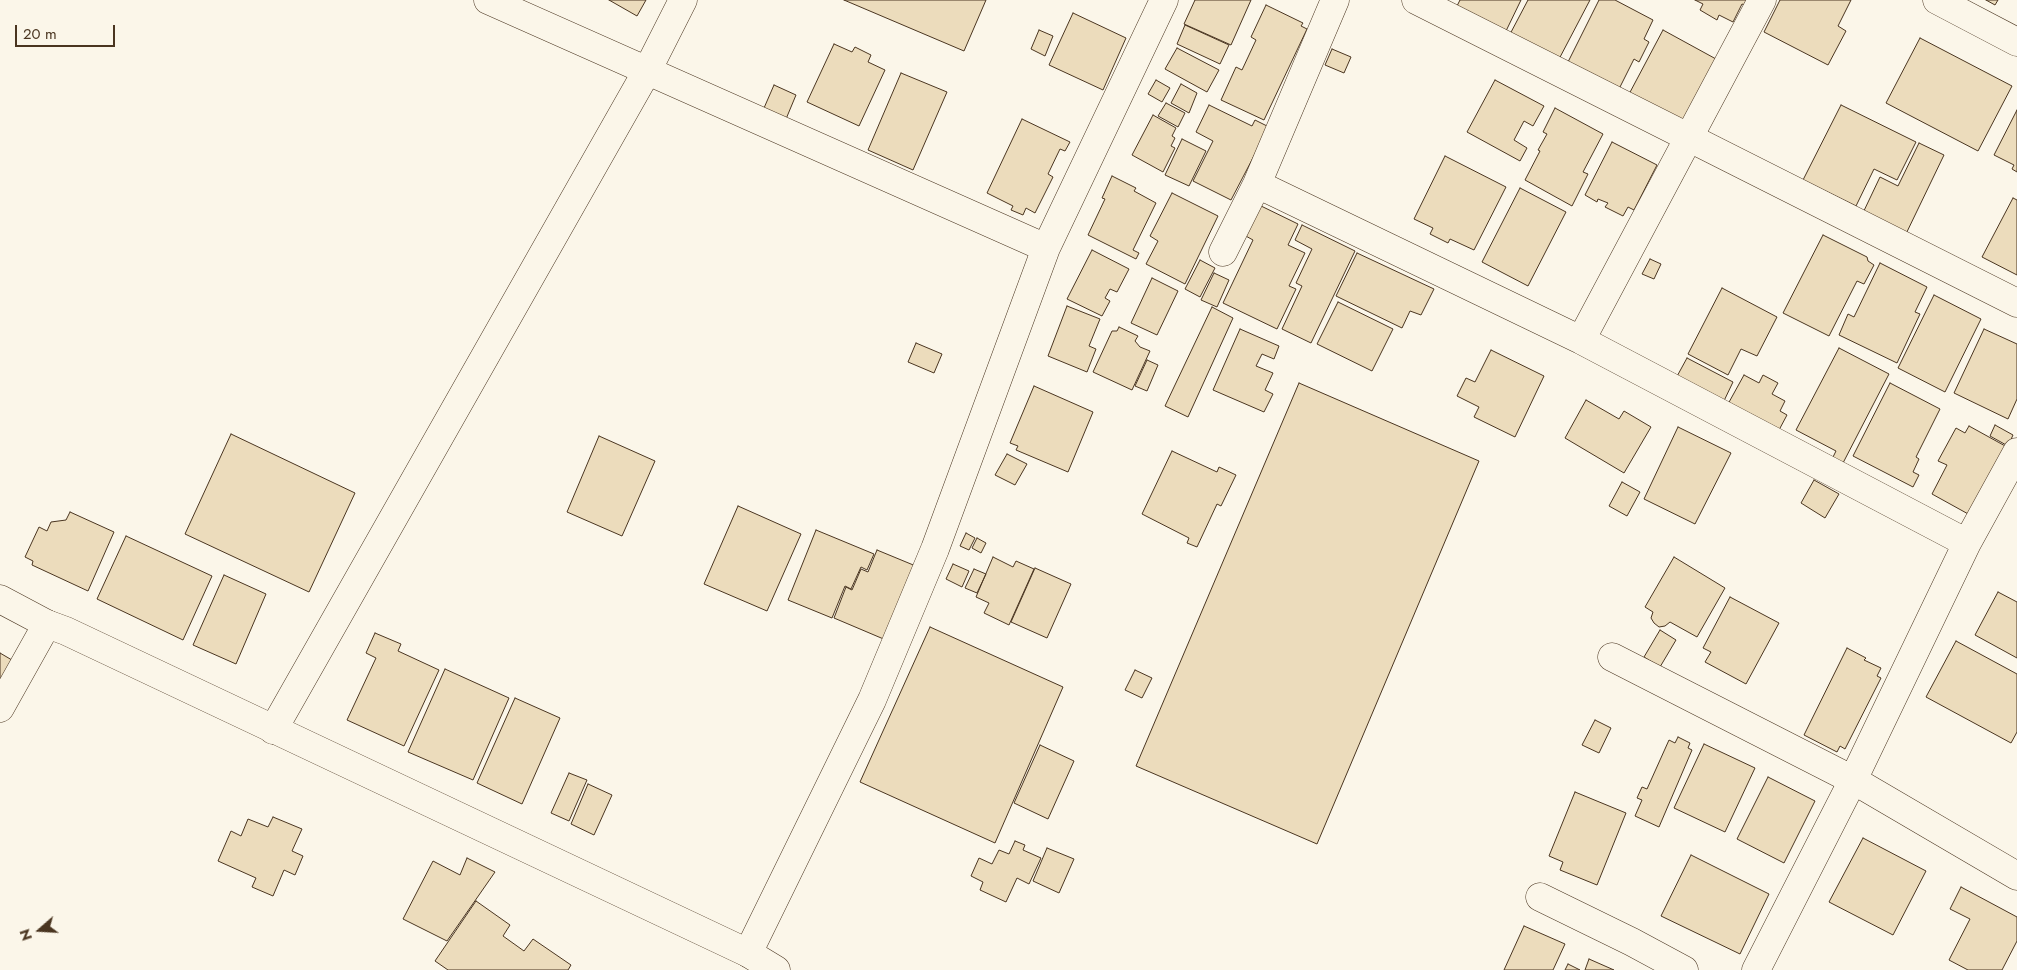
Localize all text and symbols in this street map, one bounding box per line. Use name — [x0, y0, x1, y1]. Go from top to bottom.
scale bar — [18, 15, 118, 47]
text: 20 m — [23, 23, 57, 45]
north arrow — [15, 905, 65, 955]
text: N — [15, 926, 37, 943]

